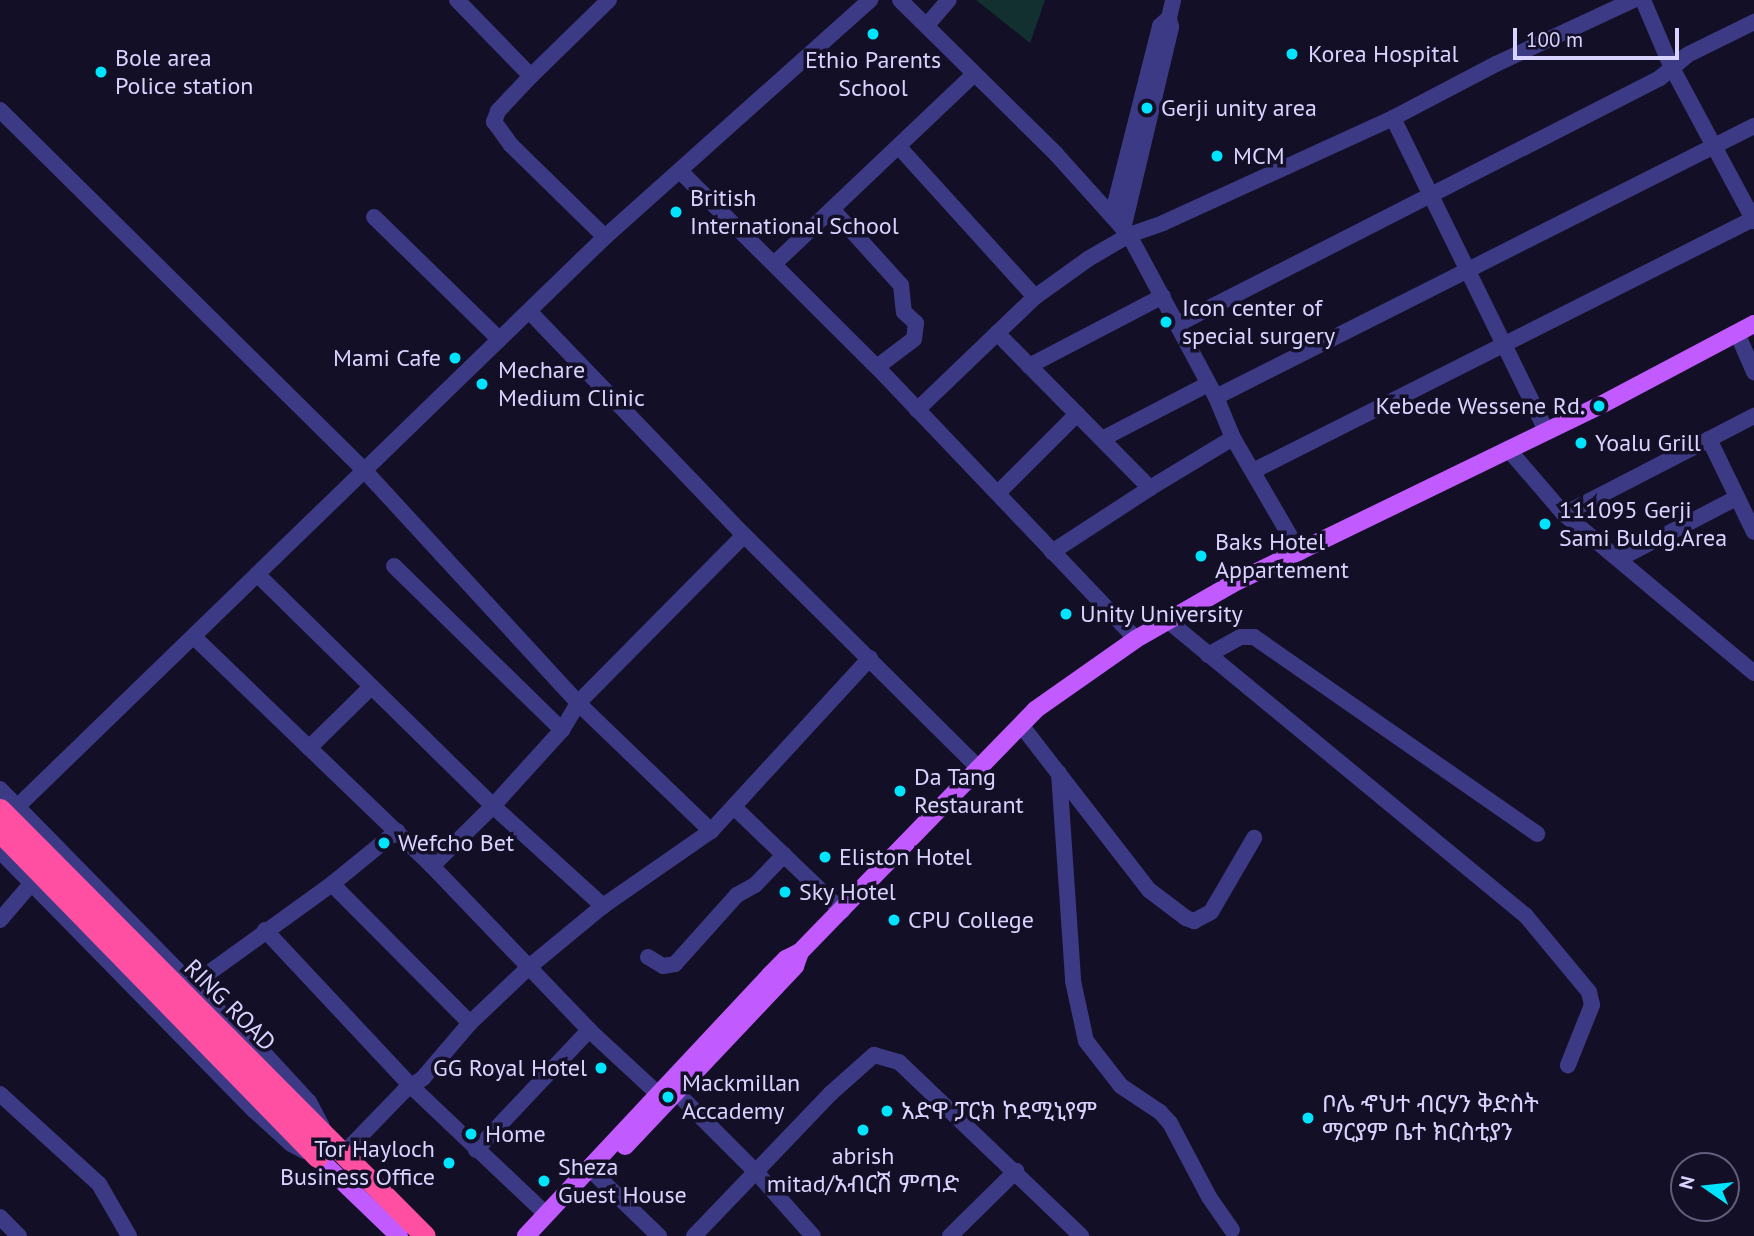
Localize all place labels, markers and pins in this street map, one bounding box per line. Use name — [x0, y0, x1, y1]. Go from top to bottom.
marker: Ethio Parents School — [865, 26, 881, 42]
place label: Korea Hospital — [1308, 40, 1459, 68]
place label: Bole area Police station — [115, 44, 253, 100]
marker: Korea Hospital — [1282, 44, 1302, 64]
place label: Ethio Parents School — [805, 46, 941, 102]
marker: Bole area Police station — [93, 64, 109, 80]
place label: Gerji unity area — [1161, 94, 1318, 122]
marker: Gerji unity area — [1139, 100, 1155, 116]
place label: MCM — [1233, 142, 1285, 170]
marker: MCM — [1207, 146, 1227, 166]
place label: British International School — [690, 184, 899, 240]
marker: British International School — [668, 204, 684, 220]
place label: Icon center of special surgery — [1182, 294, 1335, 350]
marker: Icon center of special surgery — [1156, 312, 1176, 332]
place label: Mami Cafe — [333, 344, 441, 372]
marker: Mami Cafe — [447, 350, 463, 366]
place label: Mechare Medium Clinic — [498, 356, 645, 412]
marker: Mechare Medium Clinic — [472, 374, 492, 394]
place label: Kebede Wessene Rd. — [1375, 392, 1585, 420]
marker: Kebede Wessene Rd. — [1591, 398, 1607, 414]
place label: Yoalu Grill — [1595, 429, 1701, 457]
marker: Yoalu Grill — [1573, 435, 1589, 451]
place label: 111095 Gerji Sami Buldg.Area — [1559, 496, 1727, 552]
marker: 111095 Gerji Sami Buldg.Area — [1537, 516, 1553, 532]
place label: Baks Hotel Appartement — [1215, 528, 1349, 584]
marker: Baks Hotel Appartement — [1193, 548, 1209, 564]
place label: Unity University — [1080, 600, 1244, 628]
marker: Unity University — [1058, 606, 1074, 622]
place label: Da Tang Restaurant — [914, 763, 1024, 819]
marker: Da Tang Restaurant — [892, 783, 908, 799]
place label: Wefcho Bet — [398, 829, 514, 857]
marker: Wefcho Bet — [376, 835, 392, 851]
place label: Eliston Hotel — [839, 843, 972, 871]
marker: Eliston Hotel — [817, 849, 833, 865]
place label: Sky Hotel — [799, 878, 897, 906]
marker: Sky Hotel — [777, 884, 793, 900]
place label: CPU College — [908, 906, 1034, 934]
marker: CPU College — [886, 912, 902, 928]
place label: GG Royal Hotel — [433, 1054, 587, 1082]
marker: GG Royal Hotel — [593, 1060, 609, 1076]
place label: Mackmillan Accademy — [682, 1069, 800, 1125]
marker: Mackmillan Accademy — [660, 1089, 676, 1105]
place label: ቦሌ ኆህተ ብርሃን ቅድስት ማርያም ቤተ ክርስቲያን — [1322, 1090, 1539, 1146]
place label: አድዋ ፓርክ ኮደሚኒየም — [901, 1097, 1097, 1125]
marker: አድዋ ፓርክ ኮደሚኒየም — [879, 1103, 895, 1119]
marker: ቦሌ ኆህተ ብርሃን ቅድስት ማርያም ቤተ ክርስቲያን — [1300, 1110, 1316, 1126]
place label: Home — [485, 1120, 546, 1148]
marker: abrish mitad/አብርሽ ምጣድ — [855, 1122, 871, 1138]
marker: Home — [463, 1126, 479, 1142]
place label: Tor Hayloch Business Office — [280, 1135, 435, 1191]
place label: abrish mitad/አብርሽ ምጣድ — [767, 1142, 959, 1198]
place label: Sheza Guest House — [558, 1153, 687, 1209]
marker: Tor Hayloch Business Office — [441, 1155, 457, 1171]
marker: Sheza Guest House — [536, 1173, 552, 1189]

